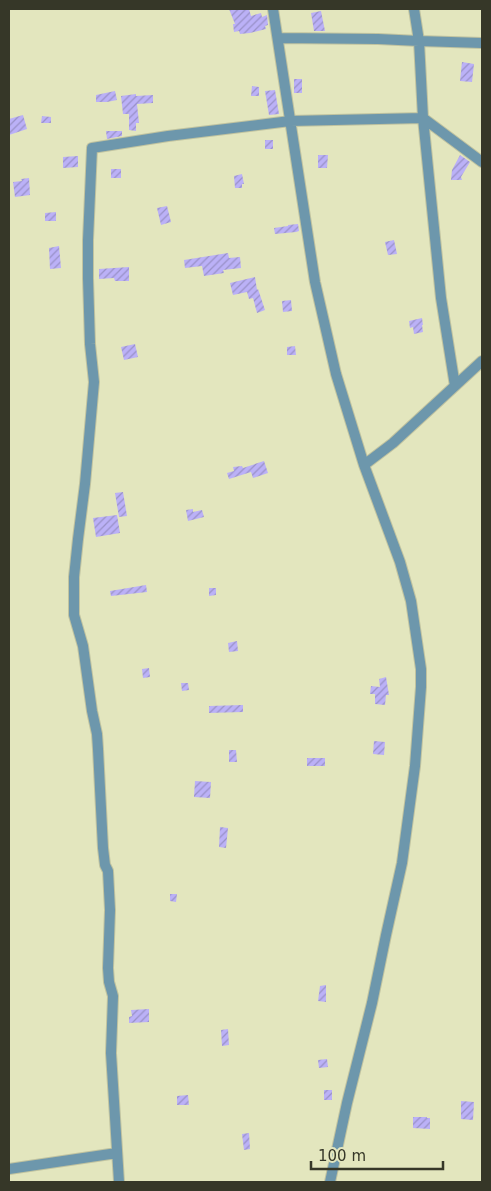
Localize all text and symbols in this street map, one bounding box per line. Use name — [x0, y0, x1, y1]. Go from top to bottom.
scale bar — [311, 1138, 444, 1170]
text: 100 m — [318, 1147, 366, 1165]

